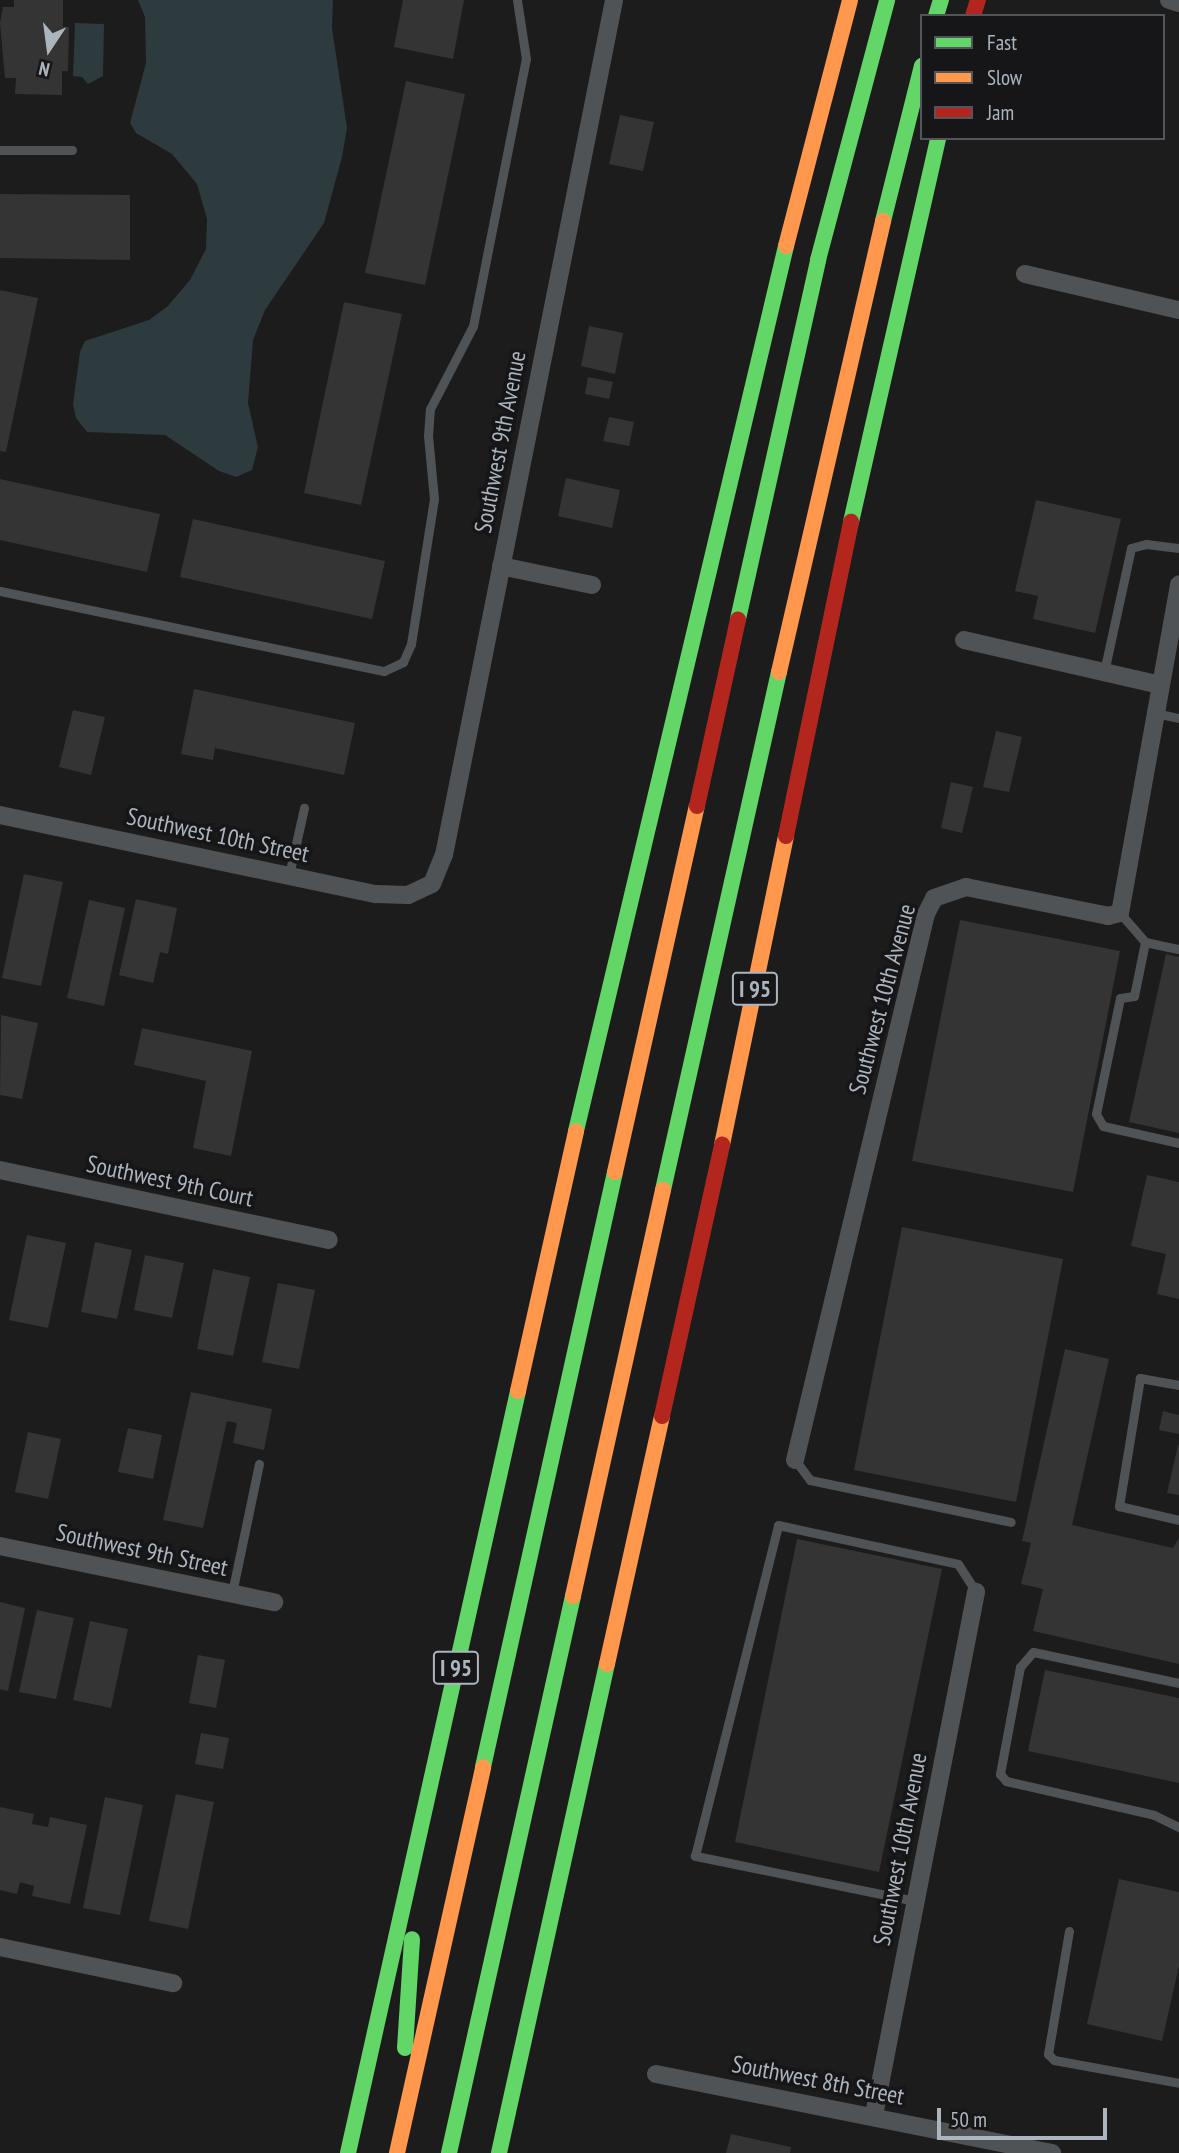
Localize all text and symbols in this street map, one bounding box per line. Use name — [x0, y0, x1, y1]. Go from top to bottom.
north arrow — [14, 14, 84, 84]
legend — [920, 14, 1165, 140]
text: Fast — [987, 29, 1017, 56]
text: N — [37, 57, 52, 82]
text: Slow — [987, 64, 1022, 91]
text: Jam — [987, 99, 1014, 126]
street label: Southwest 9th Avenue — [468, 348, 532, 536]
street label: Southwest 10th Street — [124, 802, 312, 868]
street label: Southwest 10th Avenue — [843, 900, 921, 1098]
road number: I 95 — [730, 970, 780, 1008]
street label: Southwest 9th Court — [84, 1149, 256, 1213]
street label: Southwest 9th Street — [54, 1518, 230, 1582]
road number: I 95 — [432, 1648, 480, 1688]
street label: Southwest 10th Avenue — [867, 1750, 933, 1948]
street label: Southwest 8th Street — [730, 2049, 906, 2111]
scale bar — [941, 2094, 1111, 2138]
text: 50 m — [950, 2106, 987, 2133]

